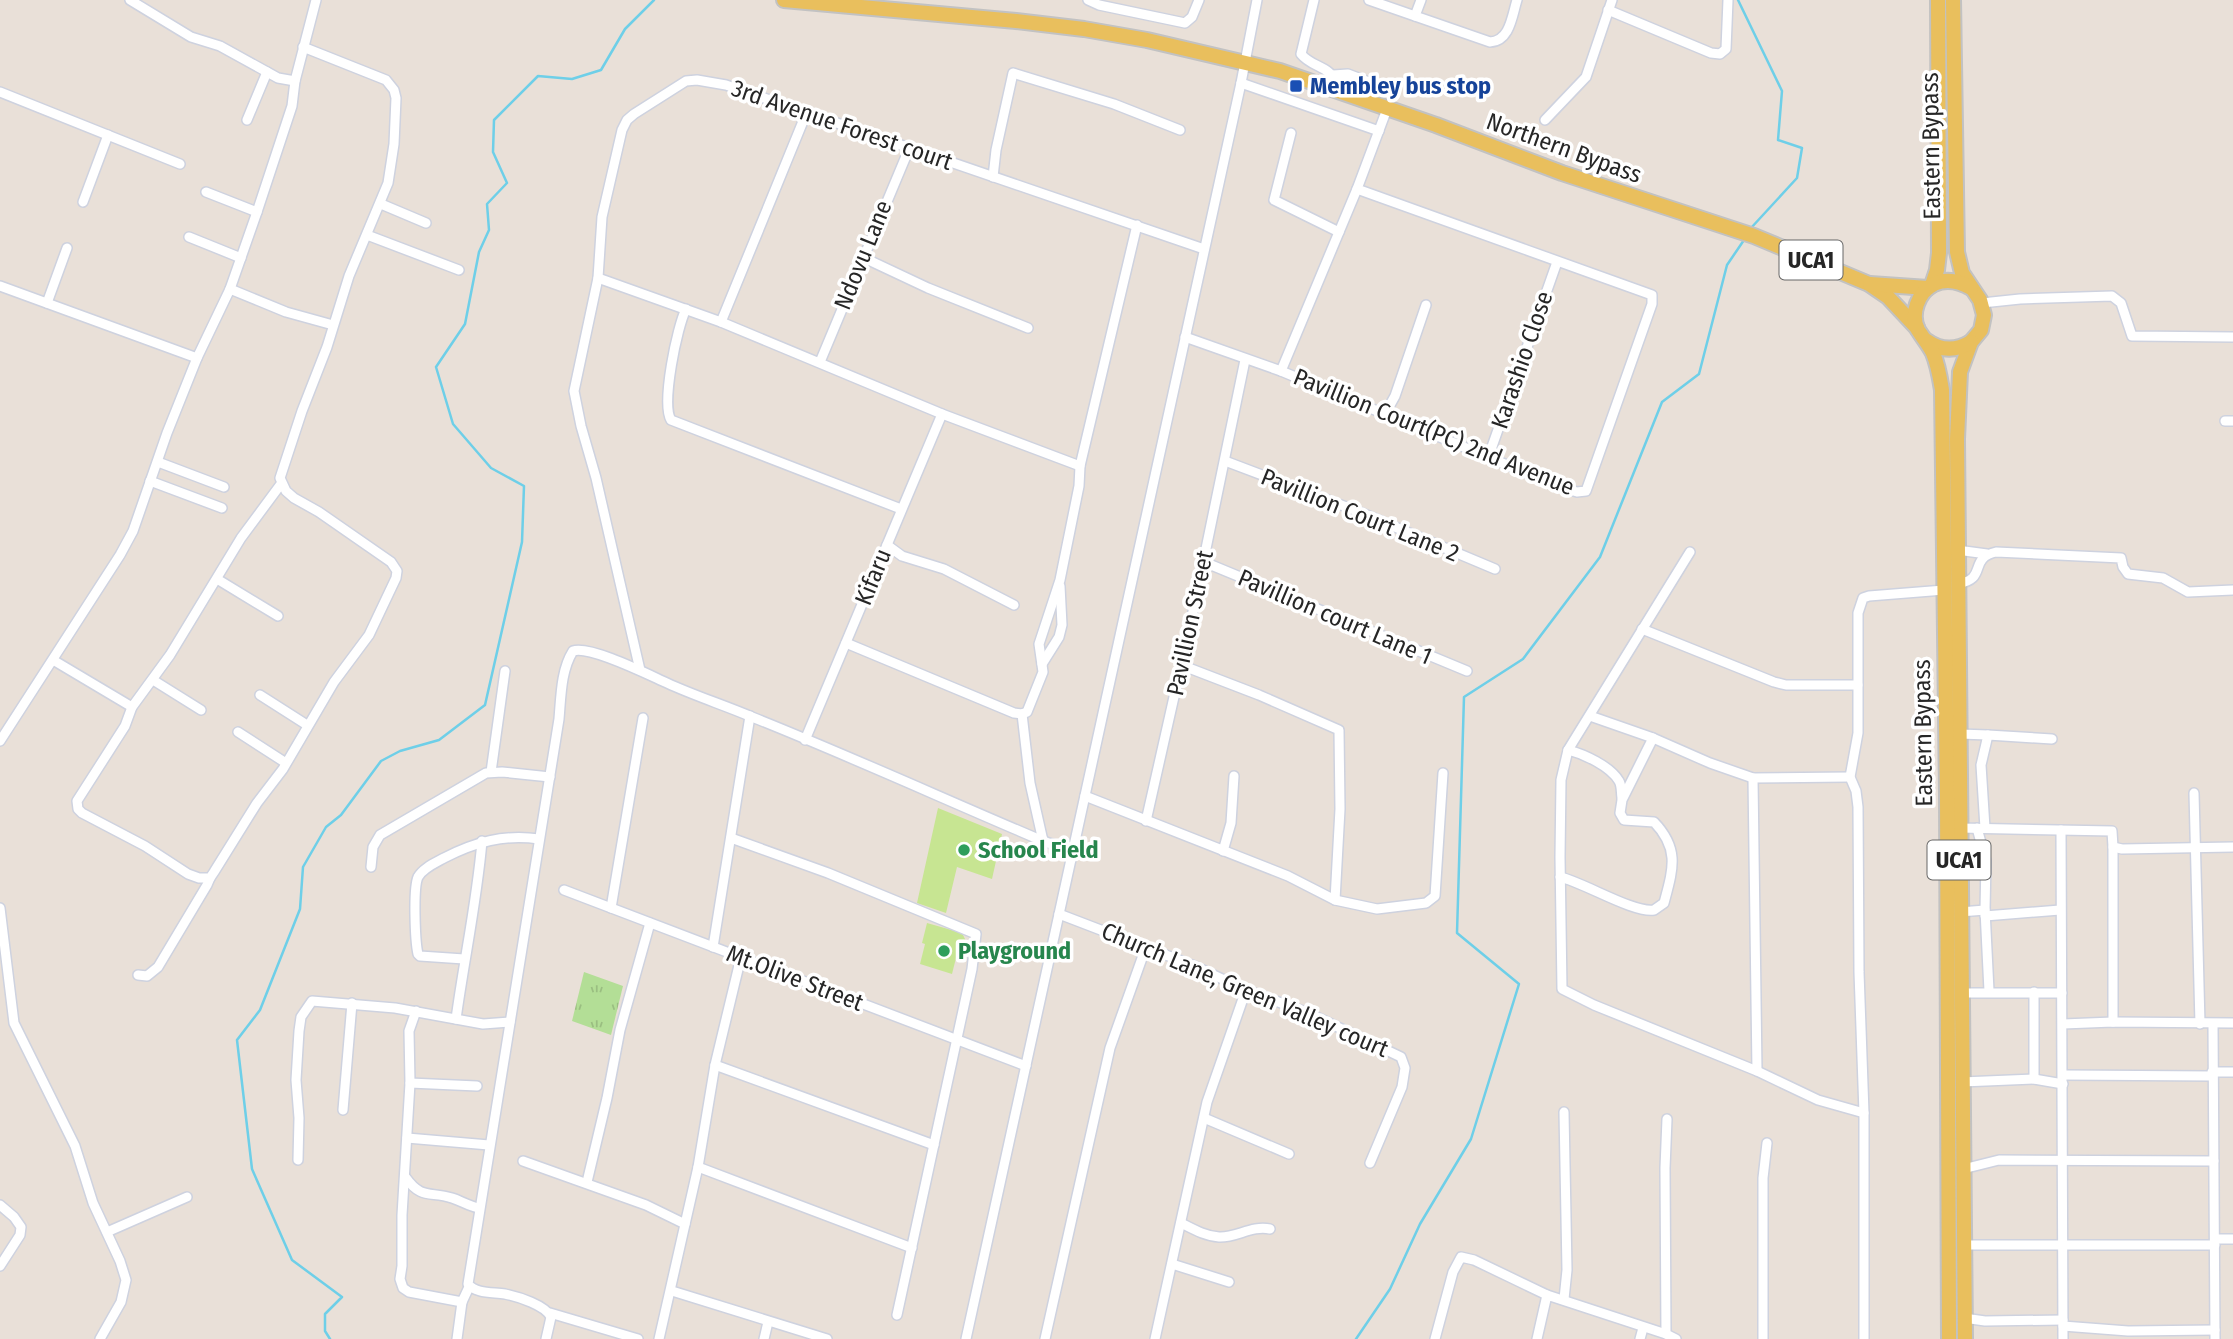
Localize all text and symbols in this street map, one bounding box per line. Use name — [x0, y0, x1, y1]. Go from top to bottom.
place label: Membley bus stop — [1310, 72, 1491, 100]
street label: Eastern Bypass — [1916, 72, 1946, 220]
street label: 3rd Avenue Forest court — [728, 74, 956, 176]
marker: Membley bus stop — [1288, 78, 1304, 94]
street label: Northern Bypass — [1483, 107, 1645, 189]
street label: Ndovu Lane — [828, 196, 898, 314]
road number: UCA1 — [1780, 241, 1842, 280]
street label: Karashio Close — [1485, 288, 1559, 432]
street label: Pavillion Court(PC) 2nd Avenue — [1289, 363, 1579, 501]
street label: Pavillion Court Lane 2 — [1257, 463, 1463, 567]
street label: Kifaru — [849, 545, 897, 609]
street label: Pavillion Street — [1161, 548, 1219, 698]
street label: Pavillion court Lane 1 — [1234, 564, 1436, 670]
street label: Eastern Bypass — [1908, 659, 1938, 807]
place label: School Field — [978, 836, 1099, 864]
road number: UCA1 — [1927, 840, 1990, 880]
marker: School Field — [956, 842, 972, 858]
street label: Church Lane, Green Valley court — [1097, 917, 1393, 1063]
place label: Playground — [958, 937, 1071, 965]
street label: Mt.Olive Street — [723, 939, 867, 1017]
marker: Playground — [936, 943, 952, 959]

